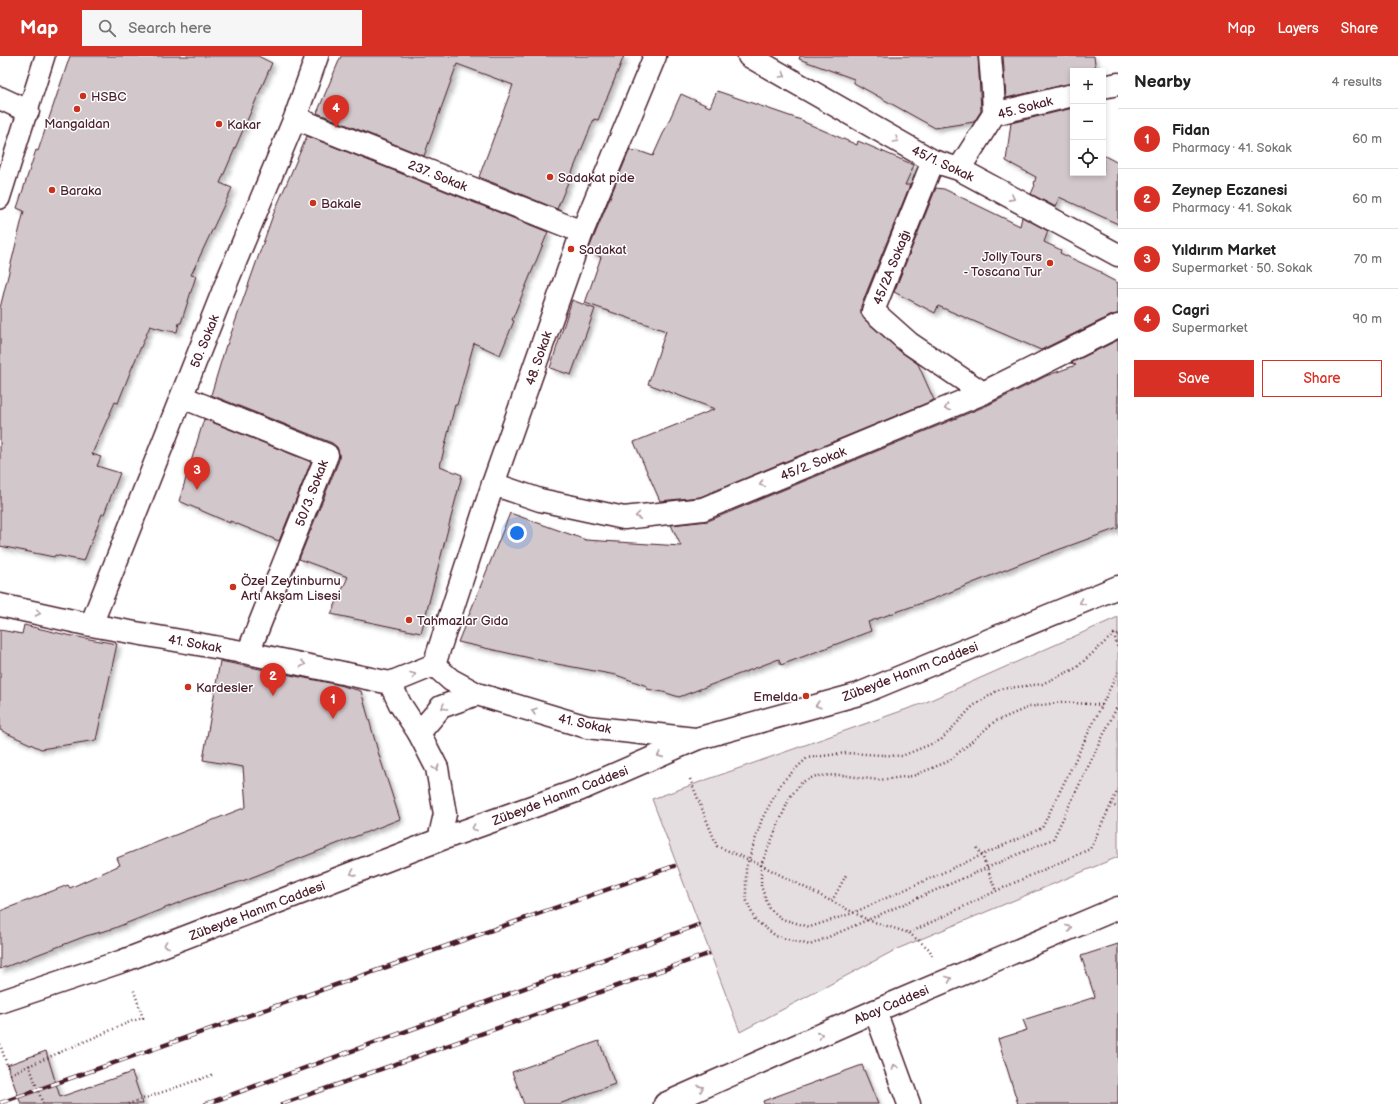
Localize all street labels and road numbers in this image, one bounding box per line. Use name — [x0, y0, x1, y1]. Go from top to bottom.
street label: 45. Sokak — [996, 93, 1055, 123]
street label: 45/1. Sokak — [909, 142, 977, 186]
street label: 237. Sokak — [406, 157, 470, 195]
street label: 45/2A Sokağı — [870, 228, 914, 307]
street label: 50. Sokak — [187, 312, 223, 370]
street label: 48. Sokak — [522, 328, 556, 388]
street label: 45/2. Sokak — [778, 443, 849, 484]
street label: 50/3. Sokak — [292, 457, 332, 529]
street label: 41. Sokak — [167, 631, 223, 657]
street label: Zübeyde Hanım Caddesi — [839, 639, 981, 706]
street label: 41. Sokak — [557, 711, 613, 738]
street label: Zübeyde Hanım Caddesi — [489, 763, 631, 830]
street label: Zübeyde Hanım Caddesi — [186, 878, 328, 945]
street label: Abay Caddesi — [852, 982, 931, 1028]

